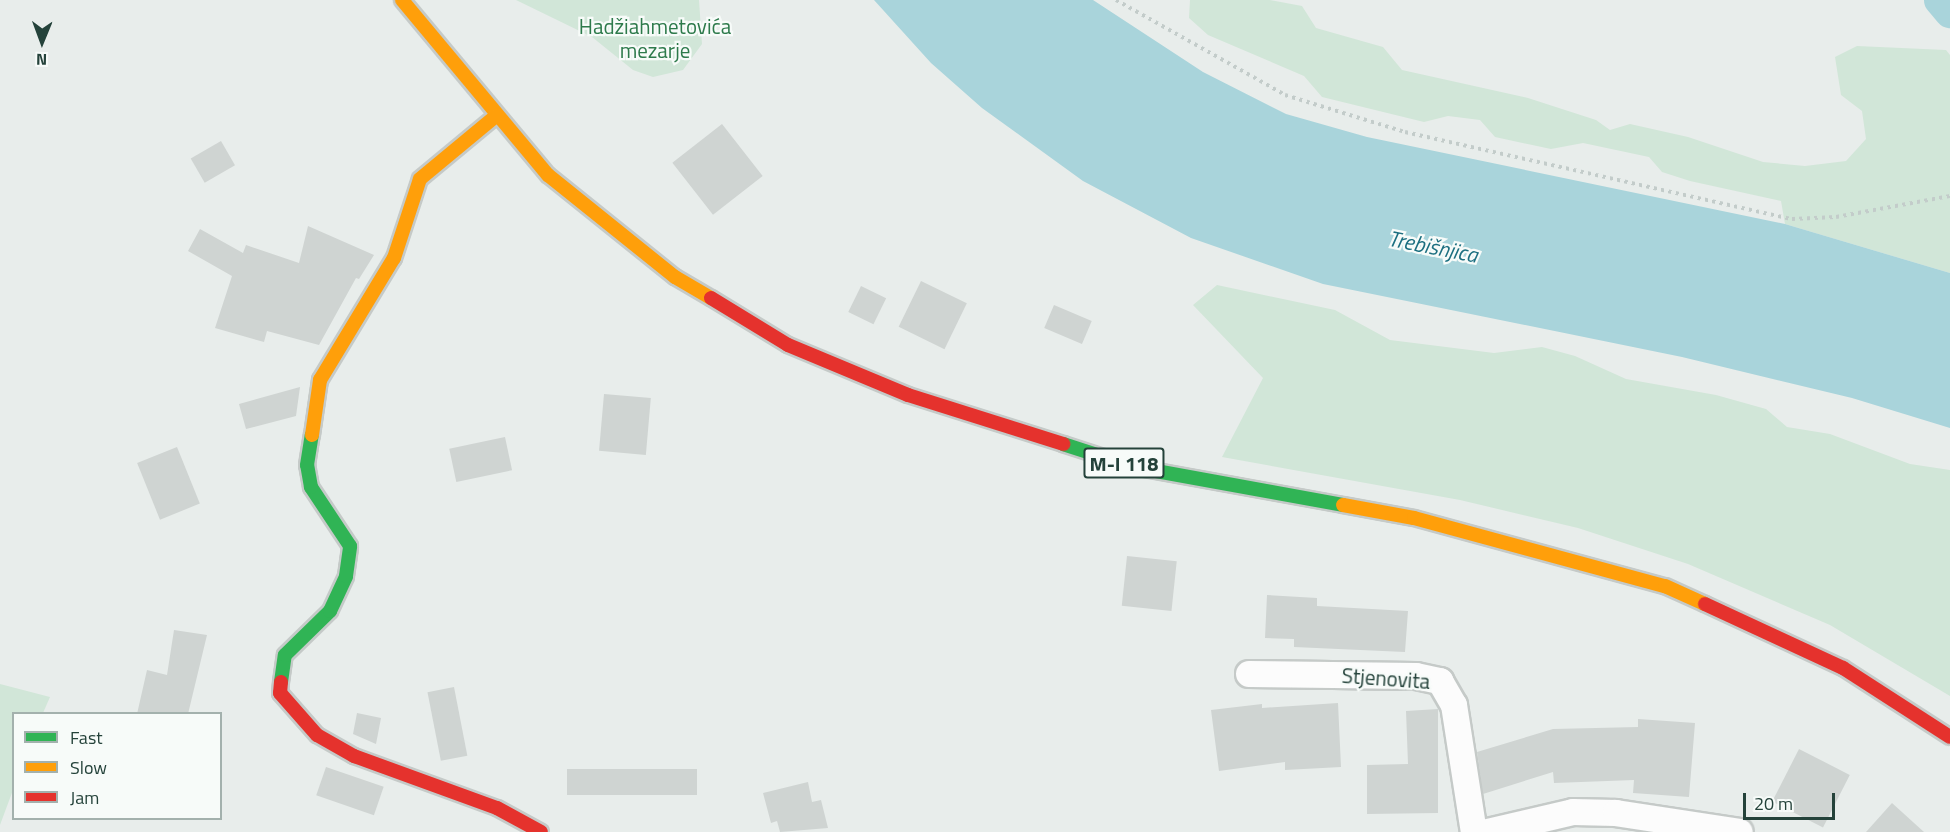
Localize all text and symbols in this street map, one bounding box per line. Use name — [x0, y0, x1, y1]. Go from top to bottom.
north arrow — [12, 12, 72, 72]
park label: Hadžiahmetovića mezarje — [579, 13, 731, 63]
text: N — [36, 48, 47, 72]
water label: Trebišnjica — [1386, 225, 1480, 269]
road number: M-I 118 — [1082, 446, 1166, 480]
street label: Stjenovita — [1341, 662, 1431, 694]
legend — [12, 712, 222, 820]
text: Fast — [70, 724, 103, 751]
text: Slow — [70, 754, 107, 781]
scale bar — [1746, 781, 1838, 819]
text: Jam — [70, 784, 99, 811]
text: 20 m — [1754, 790, 1793, 817]

